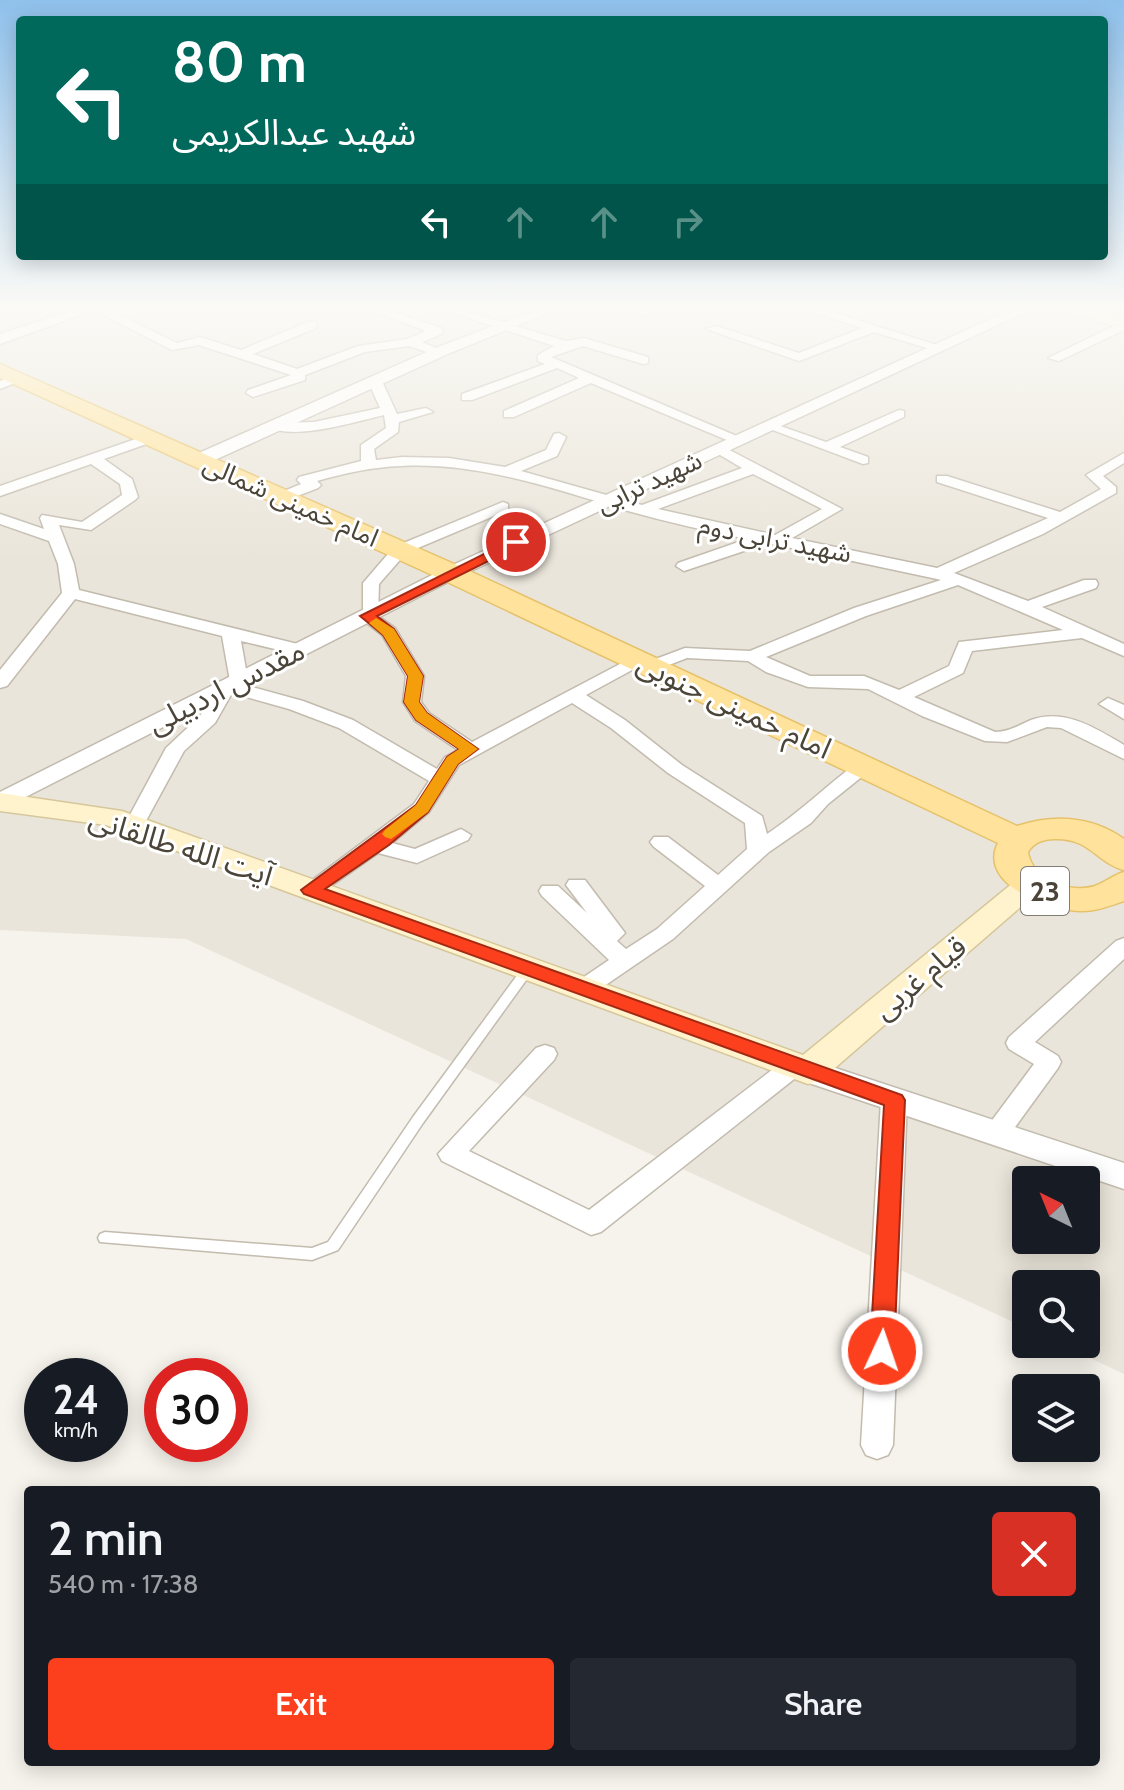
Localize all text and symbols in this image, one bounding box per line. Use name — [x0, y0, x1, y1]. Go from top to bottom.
text: 80 m — [172, 28, 307, 96]
icon: left — [40, 48, 144, 152]
text: شهید عبدالکریمی — [172, 110, 416, 154]
icon: left — [414, 200, 458, 244]
icon: ahead — [498, 200, 542, 244]
icon: ahead — [582, 200, 626, 244]
icon: right — [666, 200, 710, 244]
street label: شهید ترابی — [591, 444, 707, 520]
street label: امام خمینی شمالی — [197, 448, 384, 558]
pin — [482, 508, 550, 576]
street label: شهید ترابی دوم — [695, 508, 854, 573]
icon: arrive — [494, 520, 538, 564]
street label: مقدس اردبیلی — [141, 631, 311, 742]
street label: امام خمینی جنوبی — [629, 644, 837, 770]
street label: آیت الله طالقانی — [84, 799, 279, 894]
road number: 23 — [1021, 867, 1069, 915]
street label: قیام غربی — [865, 928, 977, 1030]
north arrow — [1012, 1166, 1100, 1254]
map controls — [1012, 1166, 1100, 1462]
button: search — [1012, 1270, 1100, 1358]
position arrow — [840, 1309, 924, 1393]
speed limit sign: 30 — [144, 1358, 248, 1462]
button: layers — [1012, 1374, 1100, 1462]
text: 24 — [53, 1375, 99, 1424]
text: km/h — [54, 1418, 98, 1442]
text: 2 min — [48, 1509, 164, 1567]
button: close — [992, 1512, 1076, 1596]
text: 540 m · 17:38 — [48, 1568, 199, 1600]
button: Exit — [48, 1658, 554, 1750]
button: Share — [570, 1658, 1076, 1750]

